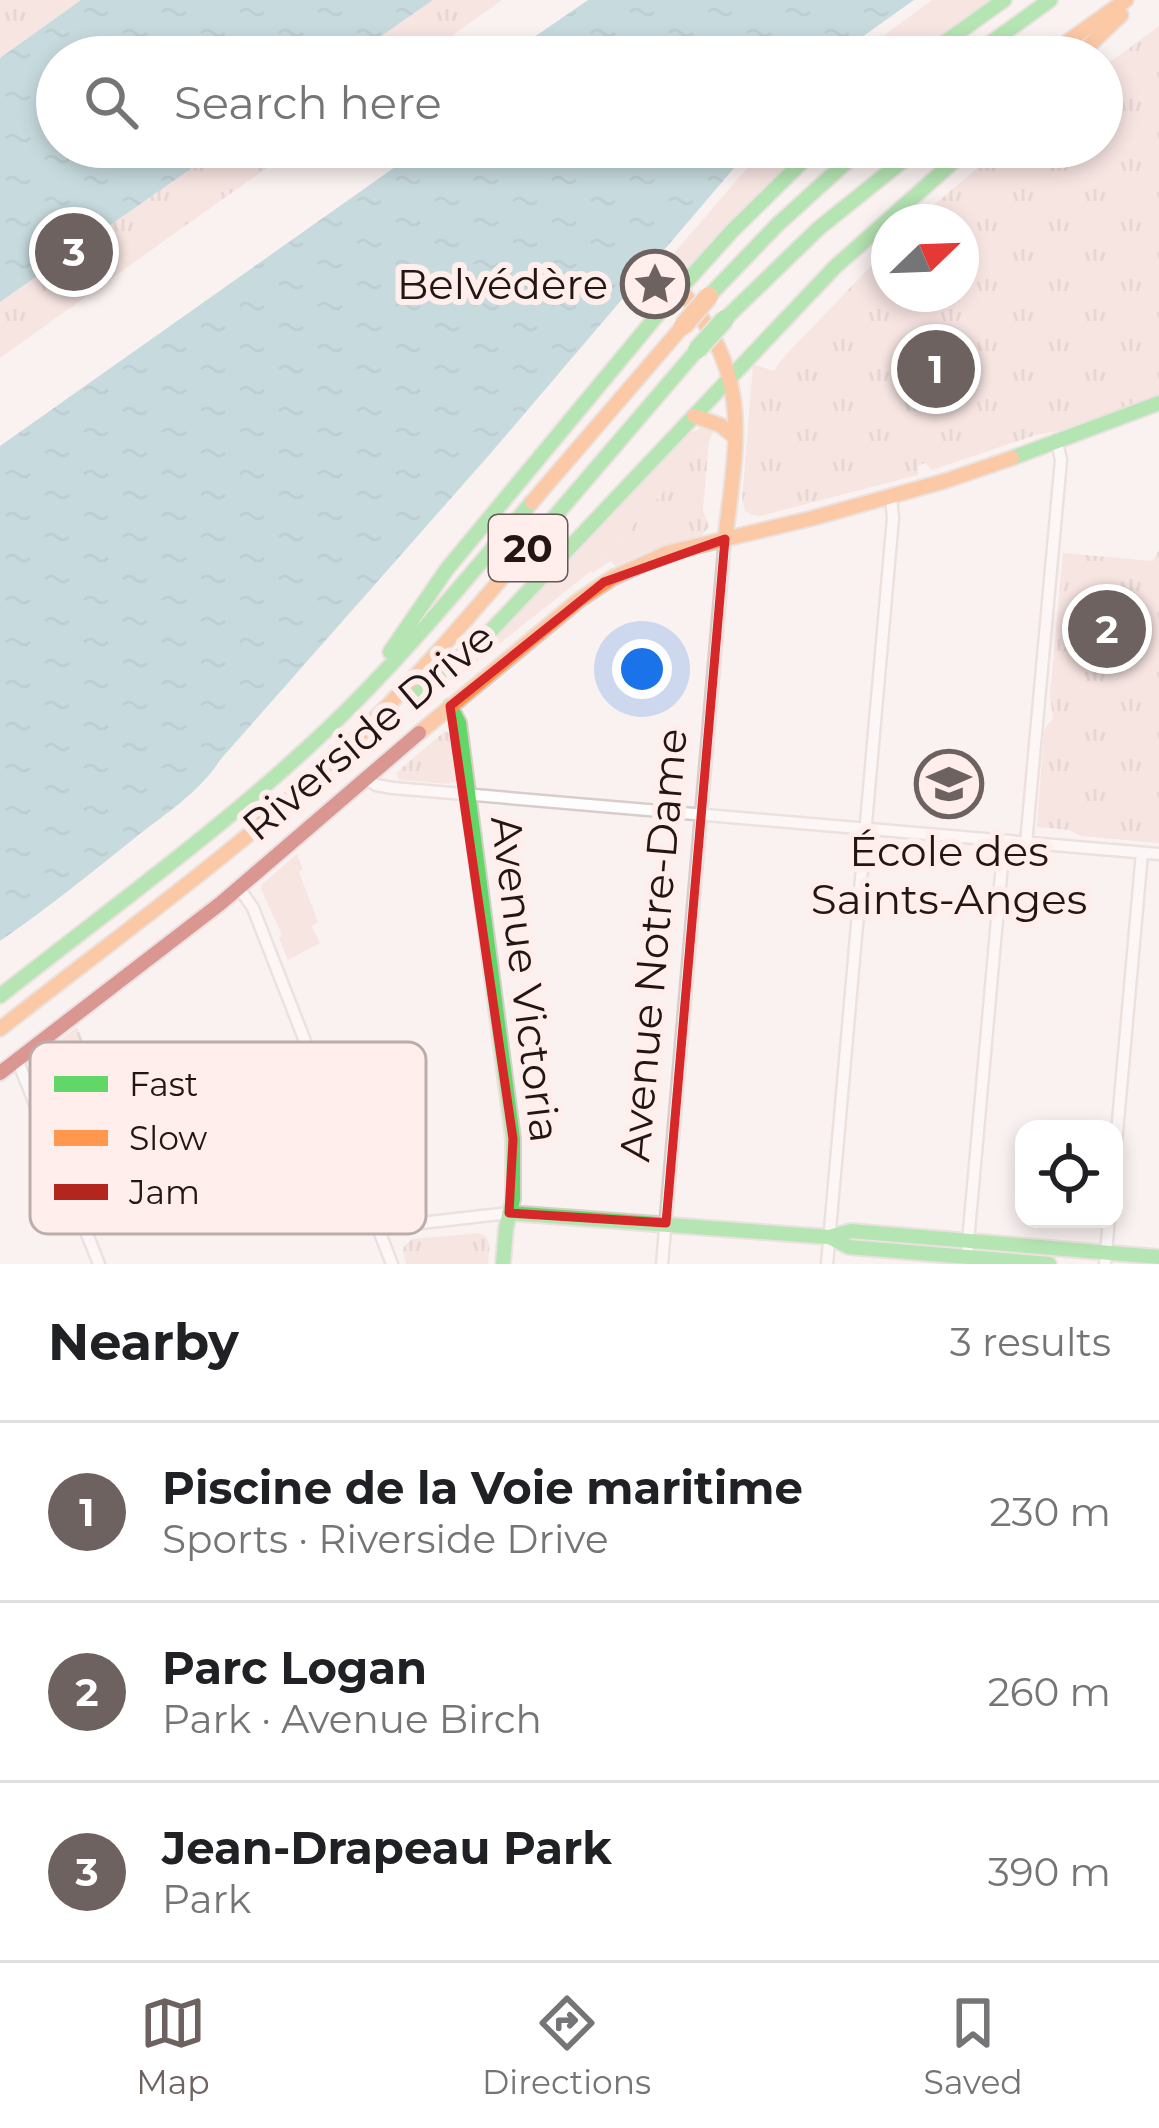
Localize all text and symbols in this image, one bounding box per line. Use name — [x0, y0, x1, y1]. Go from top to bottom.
search box — [36, 36, 1123, 168]
icon: search — [78, 69, 144, 135]
text: Search here — [174, 75, 442, 130]
north arrow — [871, 204, 979, 312]
pin: 3 — [35, 207, 113, 297]
place icon: Belvédère — [620, 249, 690, 319]
place label: Belvédère — [397, 258, 608, 310]
pin: 1 — [897, 324, 975, 414]
road number: 20 — [489, 515, 567, 581]
pin: 2 — [1068, 584, 1146, 674]
street label: Riverside Drive — [232, 611, 504, 851]
your location — [612, 639, 672, 699]
street label: Avenue Notre-Dame — [608, 726, 698, 1164]
school or university icon: École des Saints-Anges — [914, 749, 984, 819]
street label: Avenue Victoria — [480, 813, 572, 1145]
place label: École des Saints-Anges — [811, 825, 1087, 925]
legend — [30, 1042, 426, 1234]
text: Fast — [129, 1064, 198, 1104]
text: Slow — [129, 1118, 207, 1158]
map controls — [1015, 1120, 1123, 1228]
button: locate — [1015, 1120, 1123, 1228]
text: Jam — [128, 1172, 200, 1212]
text: Nearby — [48, 1311, 239, 1373]
text: 3 results — [950, 1318, 1111, 1366]
text: Piscine de la Voie maritime — [162, 1460, 803, 1515]
text: 1 — [79, 1488, 95, 1536]
text: 230 m — [989, 1488, 1111, 1536]
text: Sports · Riverside Drive — [162, 1515, 608, 1563]
text: Parc Logan — [162, 1640, 427, 1695]
text: 2 — [75, 1668, 99, 1716]
text: 260 m — [988, 1668, 1111, 1716]
text: Park · Avenue Birch — [162, 1695, 542, 1743]
text: Jean-Drapeau Park — [162, 1820, 612, 1875]
text: 3 — [75, 1848, 99, 1896]
text: 390 m — [988, 1848, 1111, 1896]
text: Park — [162, 1875, 251, 1923]
tab: Map — [136, 1990, 210, 2102]
tab: Directions — [482, 1990, 651, 2102]
tab: Saved — [924, 1990, 1023, 2102]

